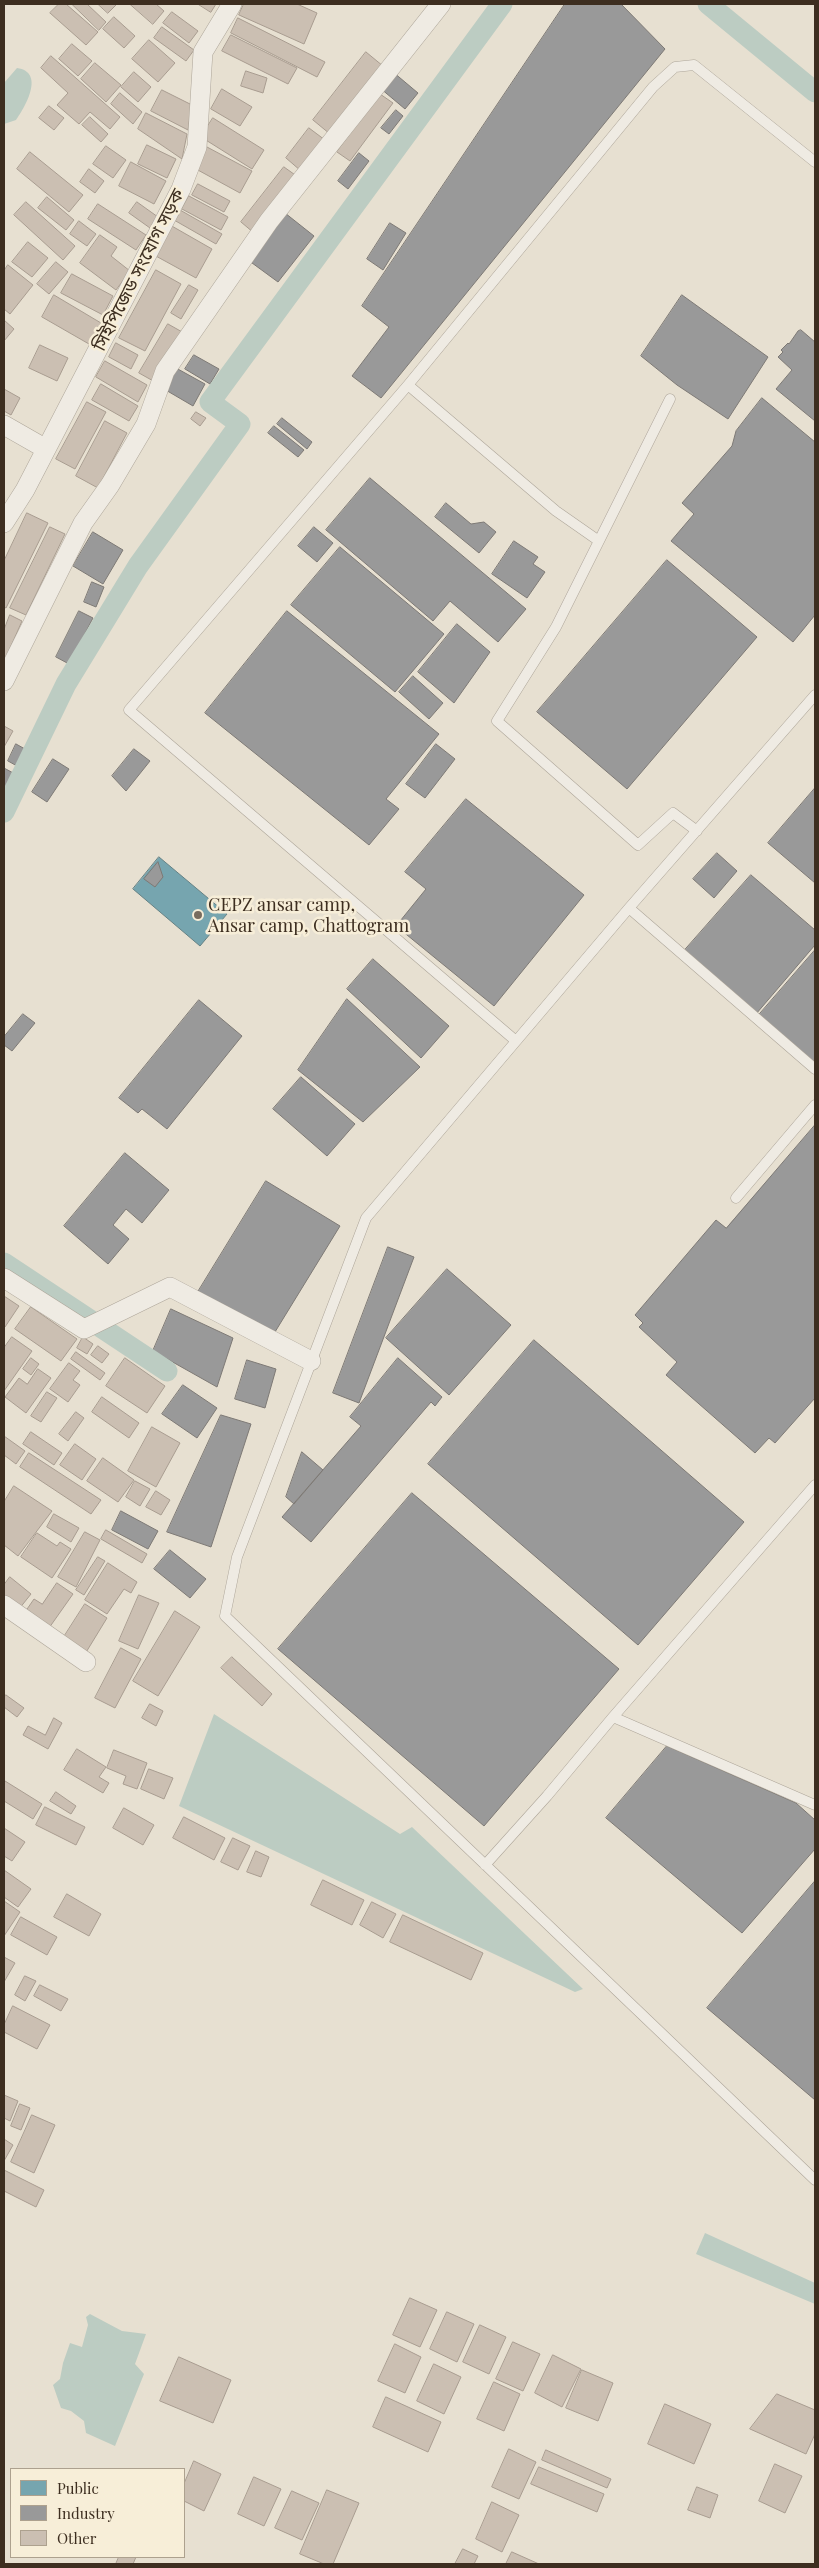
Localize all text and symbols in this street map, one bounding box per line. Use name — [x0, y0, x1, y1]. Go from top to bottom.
street label: সিইপিজেড সংযোগ সড়ক — [89, 185, 189, 355]
place label: CEPZ ansar camp, Ansar camp, Chattogram — [208, 894, 409, 936]
marker: CEPZ ansar camp, Ansar camp, Chattogram — [192, 909, 204, 921]
legend — [10, 2468, 185, 2558]
text: Public — [57, 2478, 99, 2498]
text: Industry — [57, 2503, 115, 2523]
text: Other — [57, 2528, 97, 2548]

